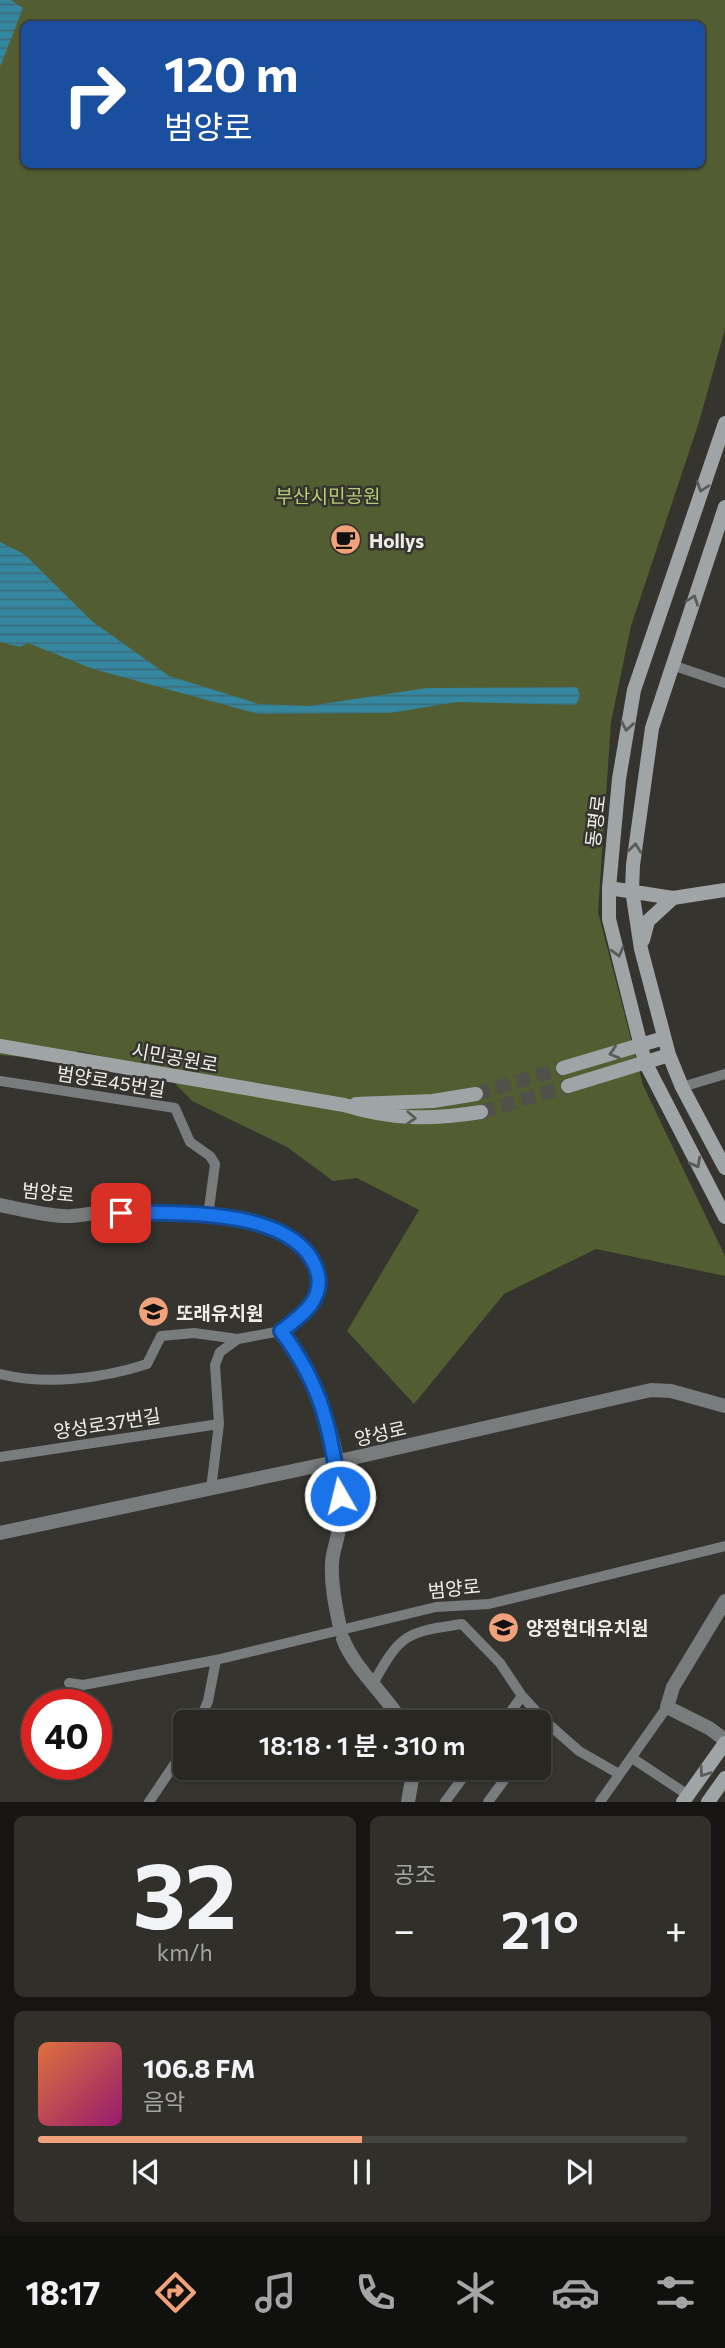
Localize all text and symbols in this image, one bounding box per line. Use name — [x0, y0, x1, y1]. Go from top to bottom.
text: 120 m — [164, 42, 298, 102]
icon: right — [49, 49, 140, 140]
text: 범양로 — [164, 106, 252, 146]
one-way arrow — [697, 480, 711, 492]
park label: 부산시민공원 — [276, 484, 380, 507]
cafe icon: Hollys — [329, 523, 363, 557]
place label: Hollys — [369, 529, 424, 552]
one-way arrow — [685, 595, 699, 607]
one-way arrow — [620, 720, 635, 732]
street label: 동평로 — [580, 794, 610, 848]
one-way arrow — [627, 842, 642, 854]
one-way arrow — [610, 945, 624, 957]
street label: 시민공원로 — [130, 1038, 220, 1076]
one-way arrow — [608, 1044, 620, 1059]
street label: 범양로45번길 — [55, 1061, 167, 1101]
one-way arrow — [405, 1110, 416, 1125]
one-way arrow — [688, 1156, 701, 1169]
street label: 범양로 — [21, 1178, 75, 1206]
pin — [91, 1183, 151, 1243]
icon: arrive — [102, 1194, 140, 1232]
school or university icon: 또래유치원 — [136, 1295, 170, 1329]
place label: 또래유치원 — [176, 1301, 263, 1324]
street label: 양성로37번길 — [52, 1403, 162, 1443]
street label: 양성로 — [352, 1416, 408, 1450]
position arrow — [303, 1459, 377, 1533]
street label: 범양로 — [427, 1574, 481, 1602]
school or university icon: 양정현대유치원 — [486, 1610, 520, 1644]
place label: 양정현대유치원 — [526, 1616, 648, 1639]
speed limit sign: 40 — [21, 1689, 112, 1780]
text: 18:18 · 1 분 · 310 m — [259, 1729, 465, 1760]
one-way arrow — [700, 1765, 712, 1777]
text: 32 — [133, 1836, 237, 1948]
text: 공조 — [394, 1860, 436, 1888]
text: 21° — [501, 1896, 579, 1960]
text: − — [394, 1905, 415, 1952]
text: + — [665, 1905, 687, 1952]
text: km/h — [157, 1938, 213, 1966]
text: 106.8 FM — [143, 2052, 255, 2083]
text: 음악 — [143, 2087, 185, 2115]
icon: previous — [127, 2153, 165, 2191]
icon: pause — [343, 2153, 381, 2191]
icon: next — [560, 2153, 598, 2191]
icon: directions — [151, 2268, 200, 2317]
icon: music — [251, 2268, 300, 2317]
icon: phone — [351, 2268, 400, 2317]
icon: climate — [451, 2268, 500, 2317]
icon: car — [551, 2268, 600, 2317]
icon: filters — [651, 2268, 700, 2317]
text: 18:17 — [25, 2272, 100, 2312]

